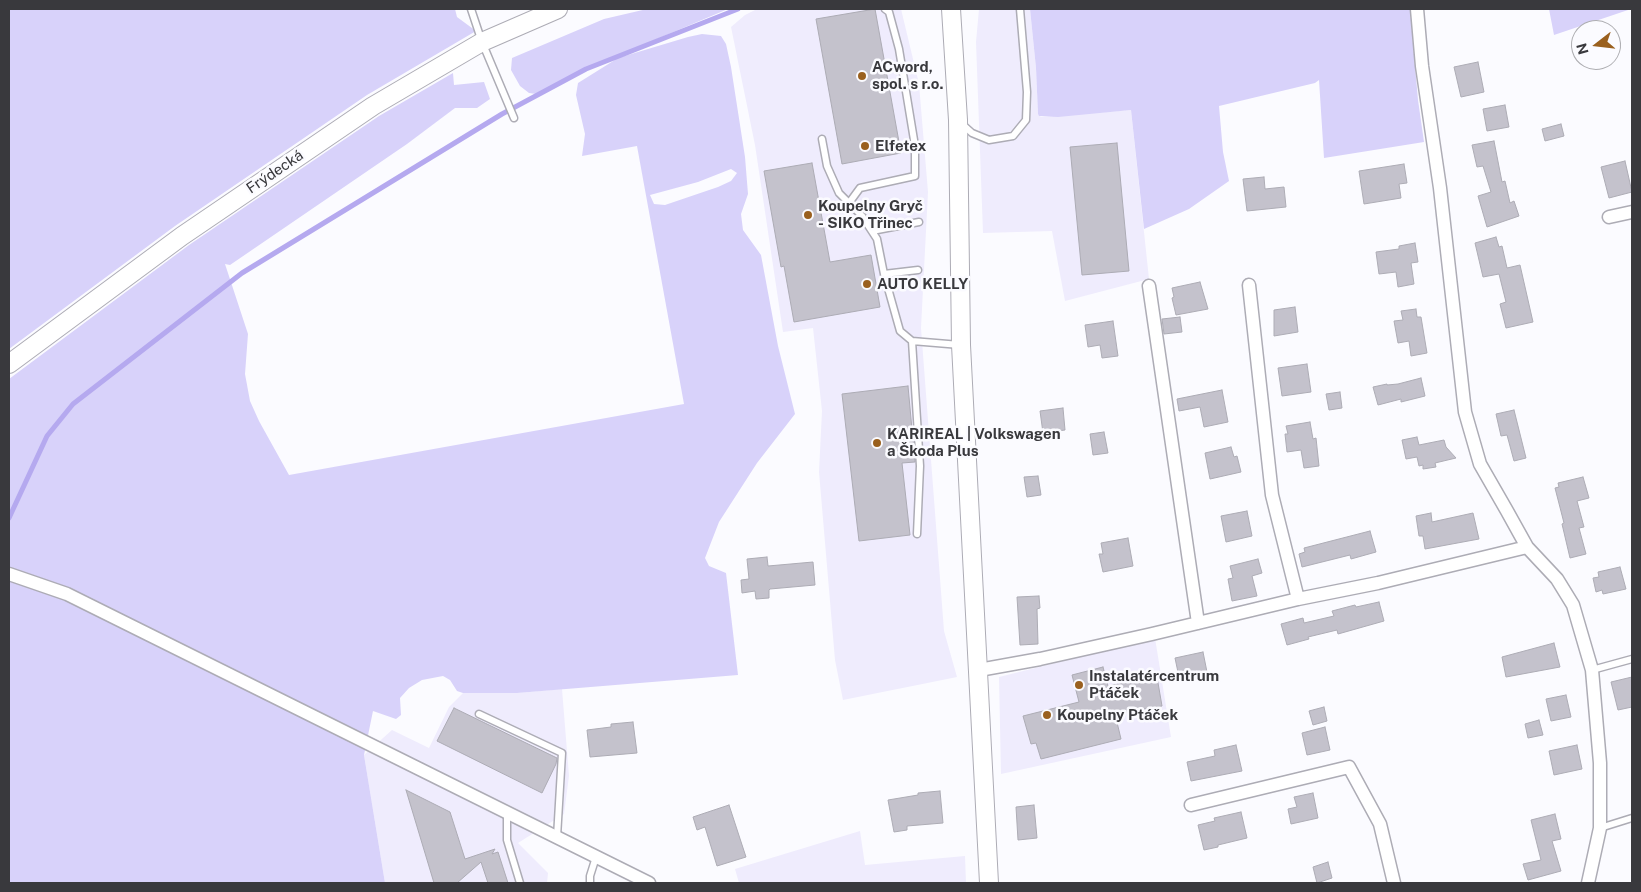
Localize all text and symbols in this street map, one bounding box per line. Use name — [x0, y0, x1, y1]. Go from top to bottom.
north arrow — [1571, 20, 1621, 70]
text: N — [1573, 41, 1592, 56]
place label: ACword, spol. s r.o. — [872, 58, 944, 93]
marker: ACword, spol. s r.o. — [856, 70, 868, 82]
place label: Elfetex — [875, 137, 926, 155]
marker: Elfetex — [859, 140, 871, 152]
street label: Frýdecká — [243, 146, 307, 198]
place label: Koupelny Gryč - SIKO Třinec — [818, 197, 923, 232]
marker: Koupelny Gryč - SIKO Třinec — [802, 209, 814, 221]
place label: AUTO KELLY — [877, 275, 968, 293]
marker: AUTO KELLY — [861, 278, 873, 290]
place label: KARIREAL | Volkswagen a Škoda Plus — [887, 425, 1061, 460]
marker: KARIREAL | Volkswagen a Škoda Plus — [871, 437, 883, 449]
place label: Instalatércentrum Ptáček — [1089, 667, 1219, 702]
marker: Instalatércentrum Ptáček — [1073, 679, 1085, 691]
place label: Koupelny Ptáček — [1057, 706, 1178, 724]
marker: Koupelny Ptáček — [1041, 709, 1053, 721]

